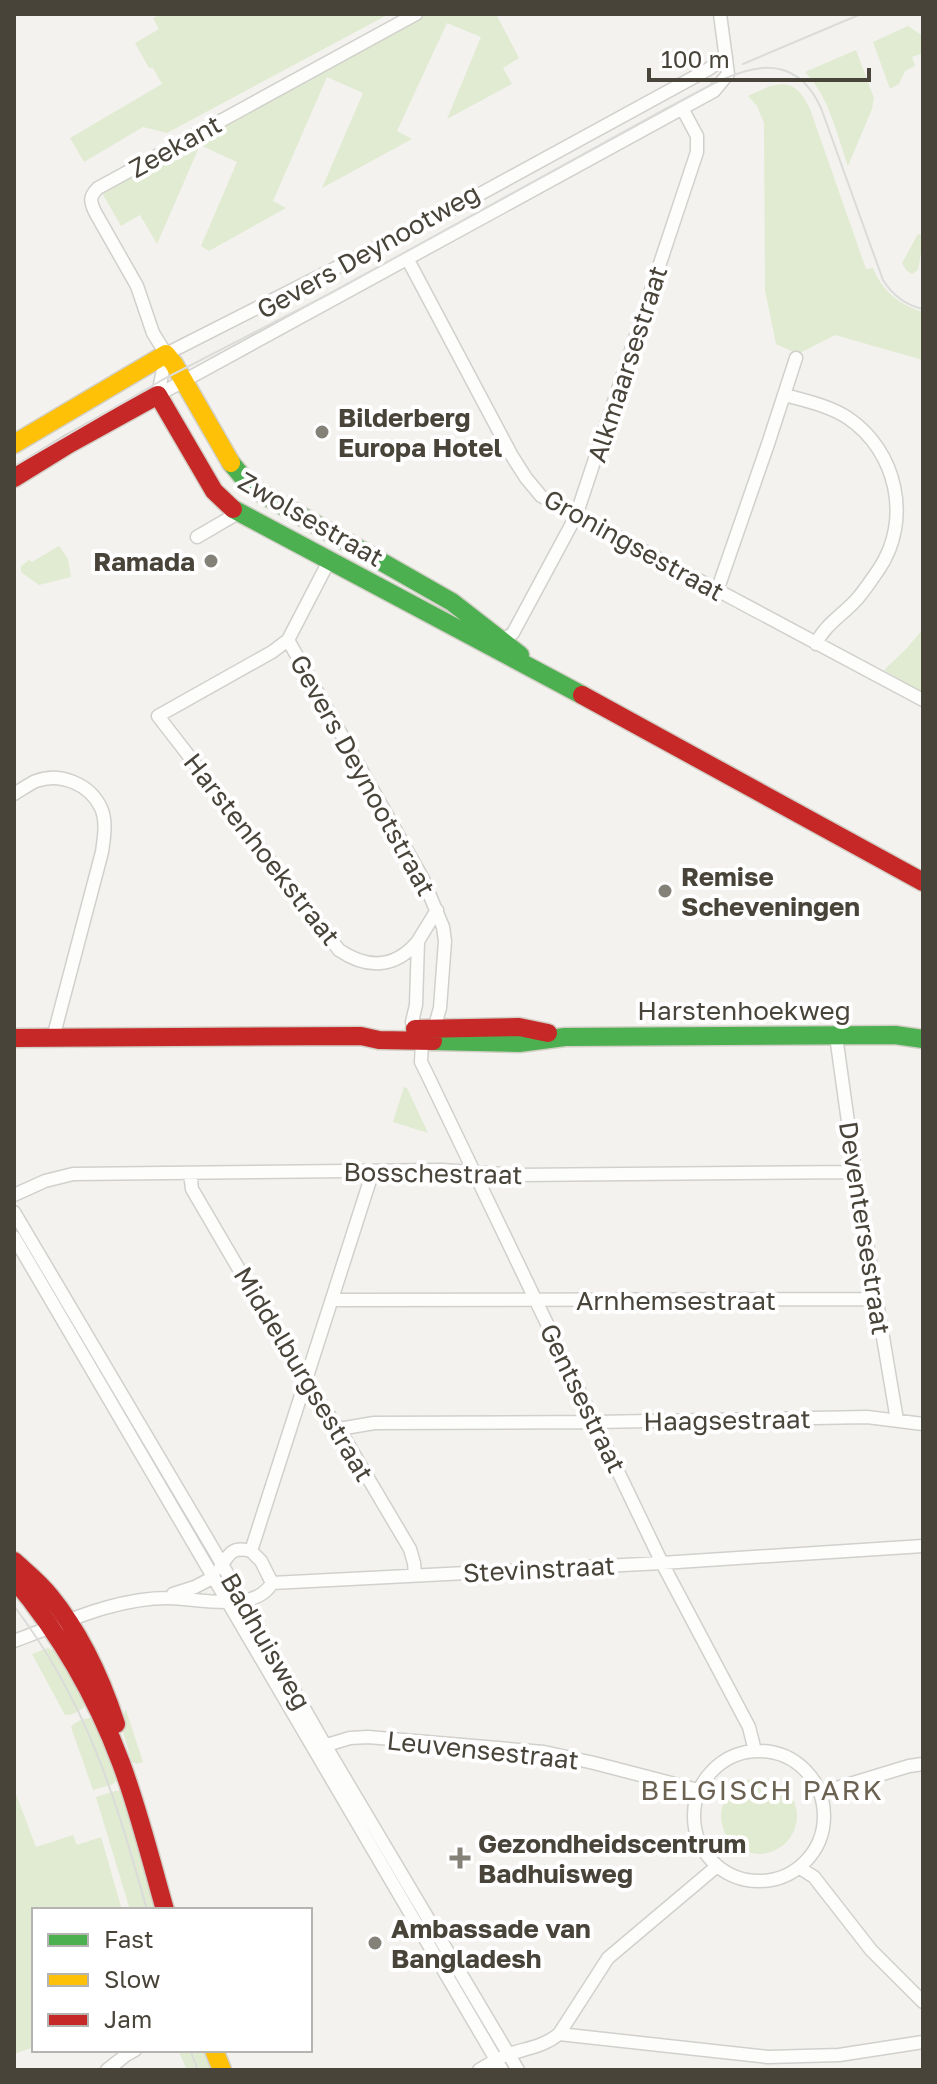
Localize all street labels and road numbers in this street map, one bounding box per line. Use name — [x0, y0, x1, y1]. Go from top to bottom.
street label: Zeekant — [124, 108, 226, 184]
street label: Gevers Deynootweg — [251, 177, 485, 325]
street label: Alkmaarsestraat — [581, 262, 673, 466]
street label: Zwolsestraat — [233, 465, 389, 573]
street label: Groningsestraat — [538, 483, 730, 607]
street label: Gevers Deynootstraat — [284, 649, 442, 901]
street label: Harstenhoekstraat — [178, 747, 346, 951]
street label: Harstenhoekweg — [637, 995, 851, 1026]
street label: Deventersestraat — [833, 1119, 897, 1337]
street label: Bosschestraat — [343, 1156, 523, 1190]
street label: Middelburgsestraat — [228, 1261, 380, 1487]
street label: Arnhemsestraat — [576, 1285, 776, 1316]
street label: Gentsestraat — [534, 1318, 632, 1478]
street label: Haagsestraat — [643, 1403, 811, 1437]
street label: Stevinstraat — [462, 1550, 616, 1588]
street label: Badhuisweg — [214, 1567, 318, 1715]
street label: Leuvensestraat — [385, 1725, 581, 1775]

